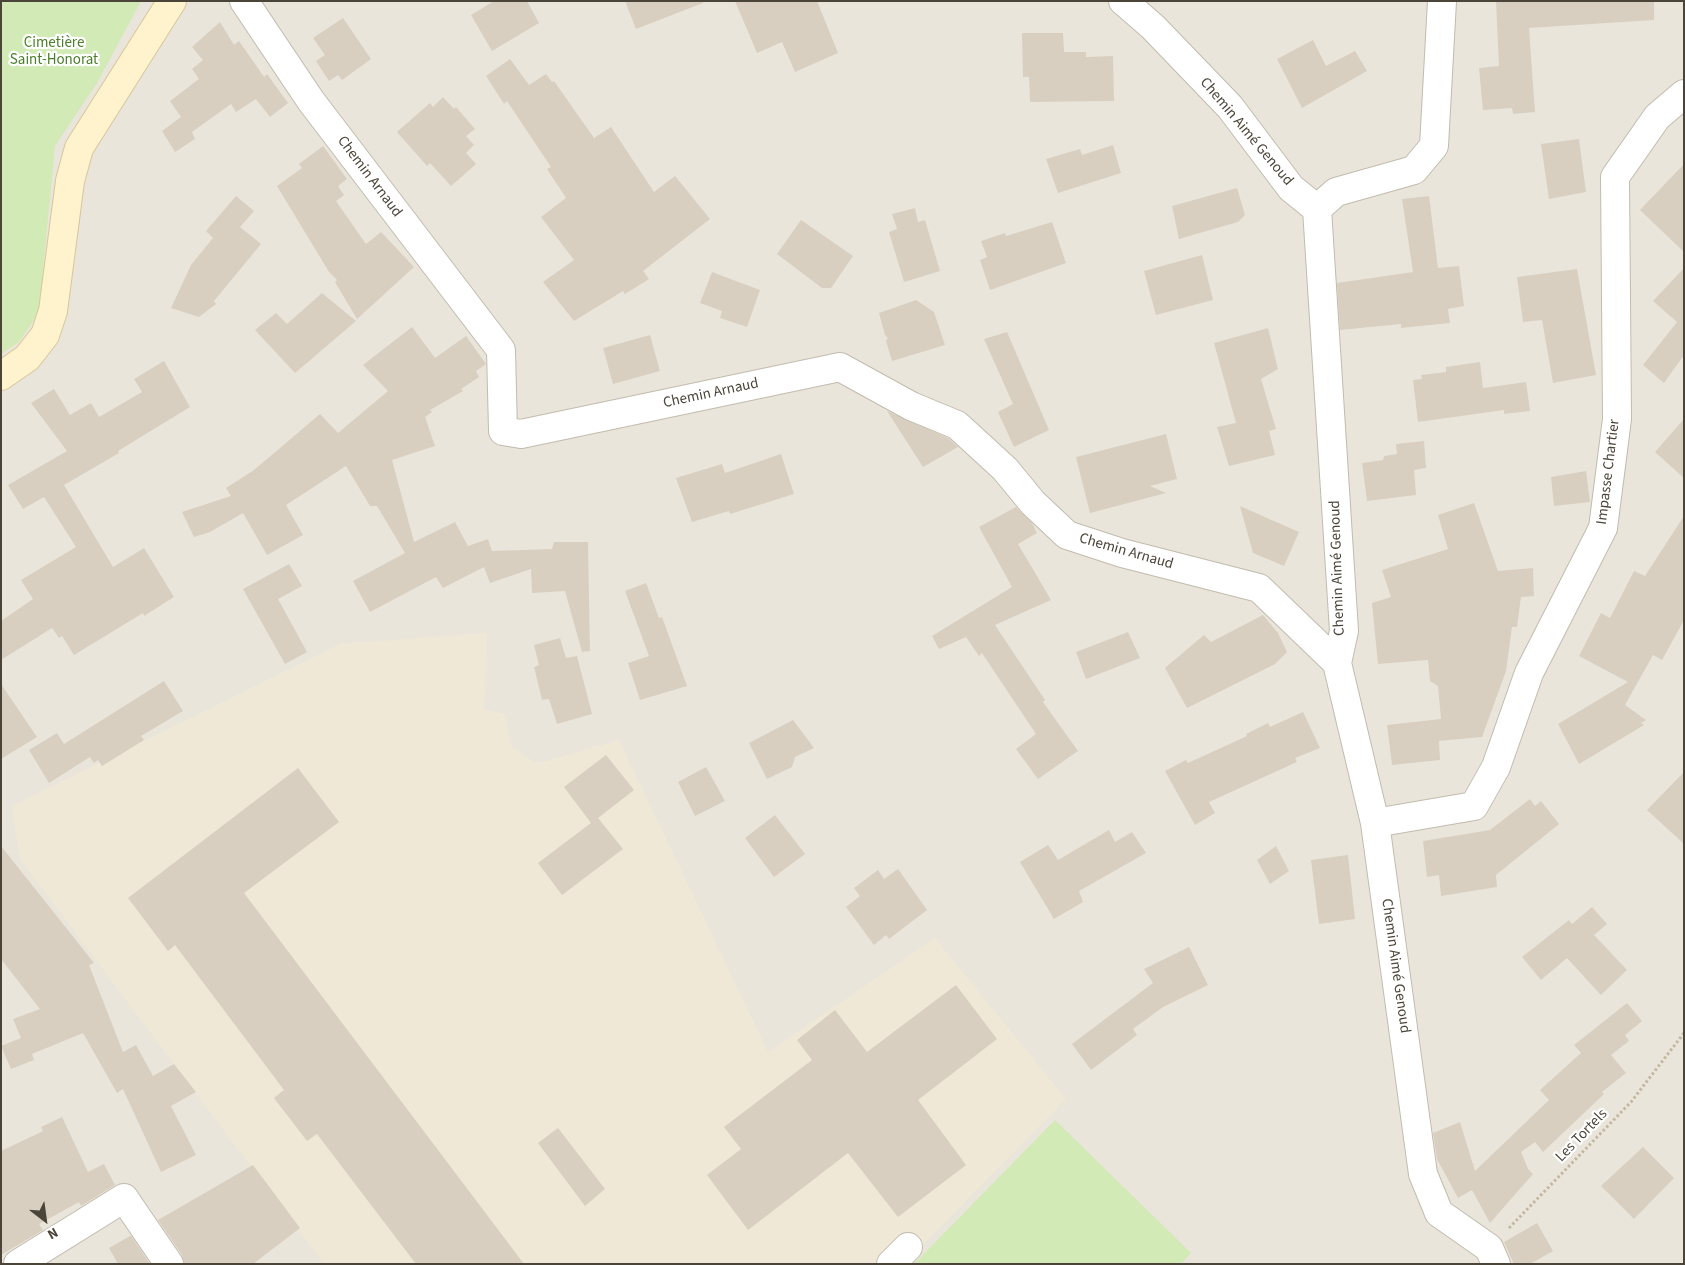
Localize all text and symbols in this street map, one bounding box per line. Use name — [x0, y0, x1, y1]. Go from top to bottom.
park label: Cimetière Saint-Honorat — [10, 35, 98, 70]
street label: Chemin Aimé Genoud — [1195, 74, 1297, 190]
street label: Chemin Arnaud — [333, 133, 405, 221]
street label: Chemin Arnaud — [662, 375, 760, 413]
street label: Impasse Chartier — [1594, 418, 1624, 526]
street label: Chemin Aimé Genoud — [1327, 500, 1349, 636]
street label: Chemin Arnaud — [1077, 530, 1175, 574]
street label: Chemin Aimé Genoud — [1377, 898, 1413, 1034]
street label: Les Tortels — [1552, 1106, 1612, 1166]
north arrow — [20, 1195, 70, 1245]
text: N — [43, 1222, 62, 1244]

